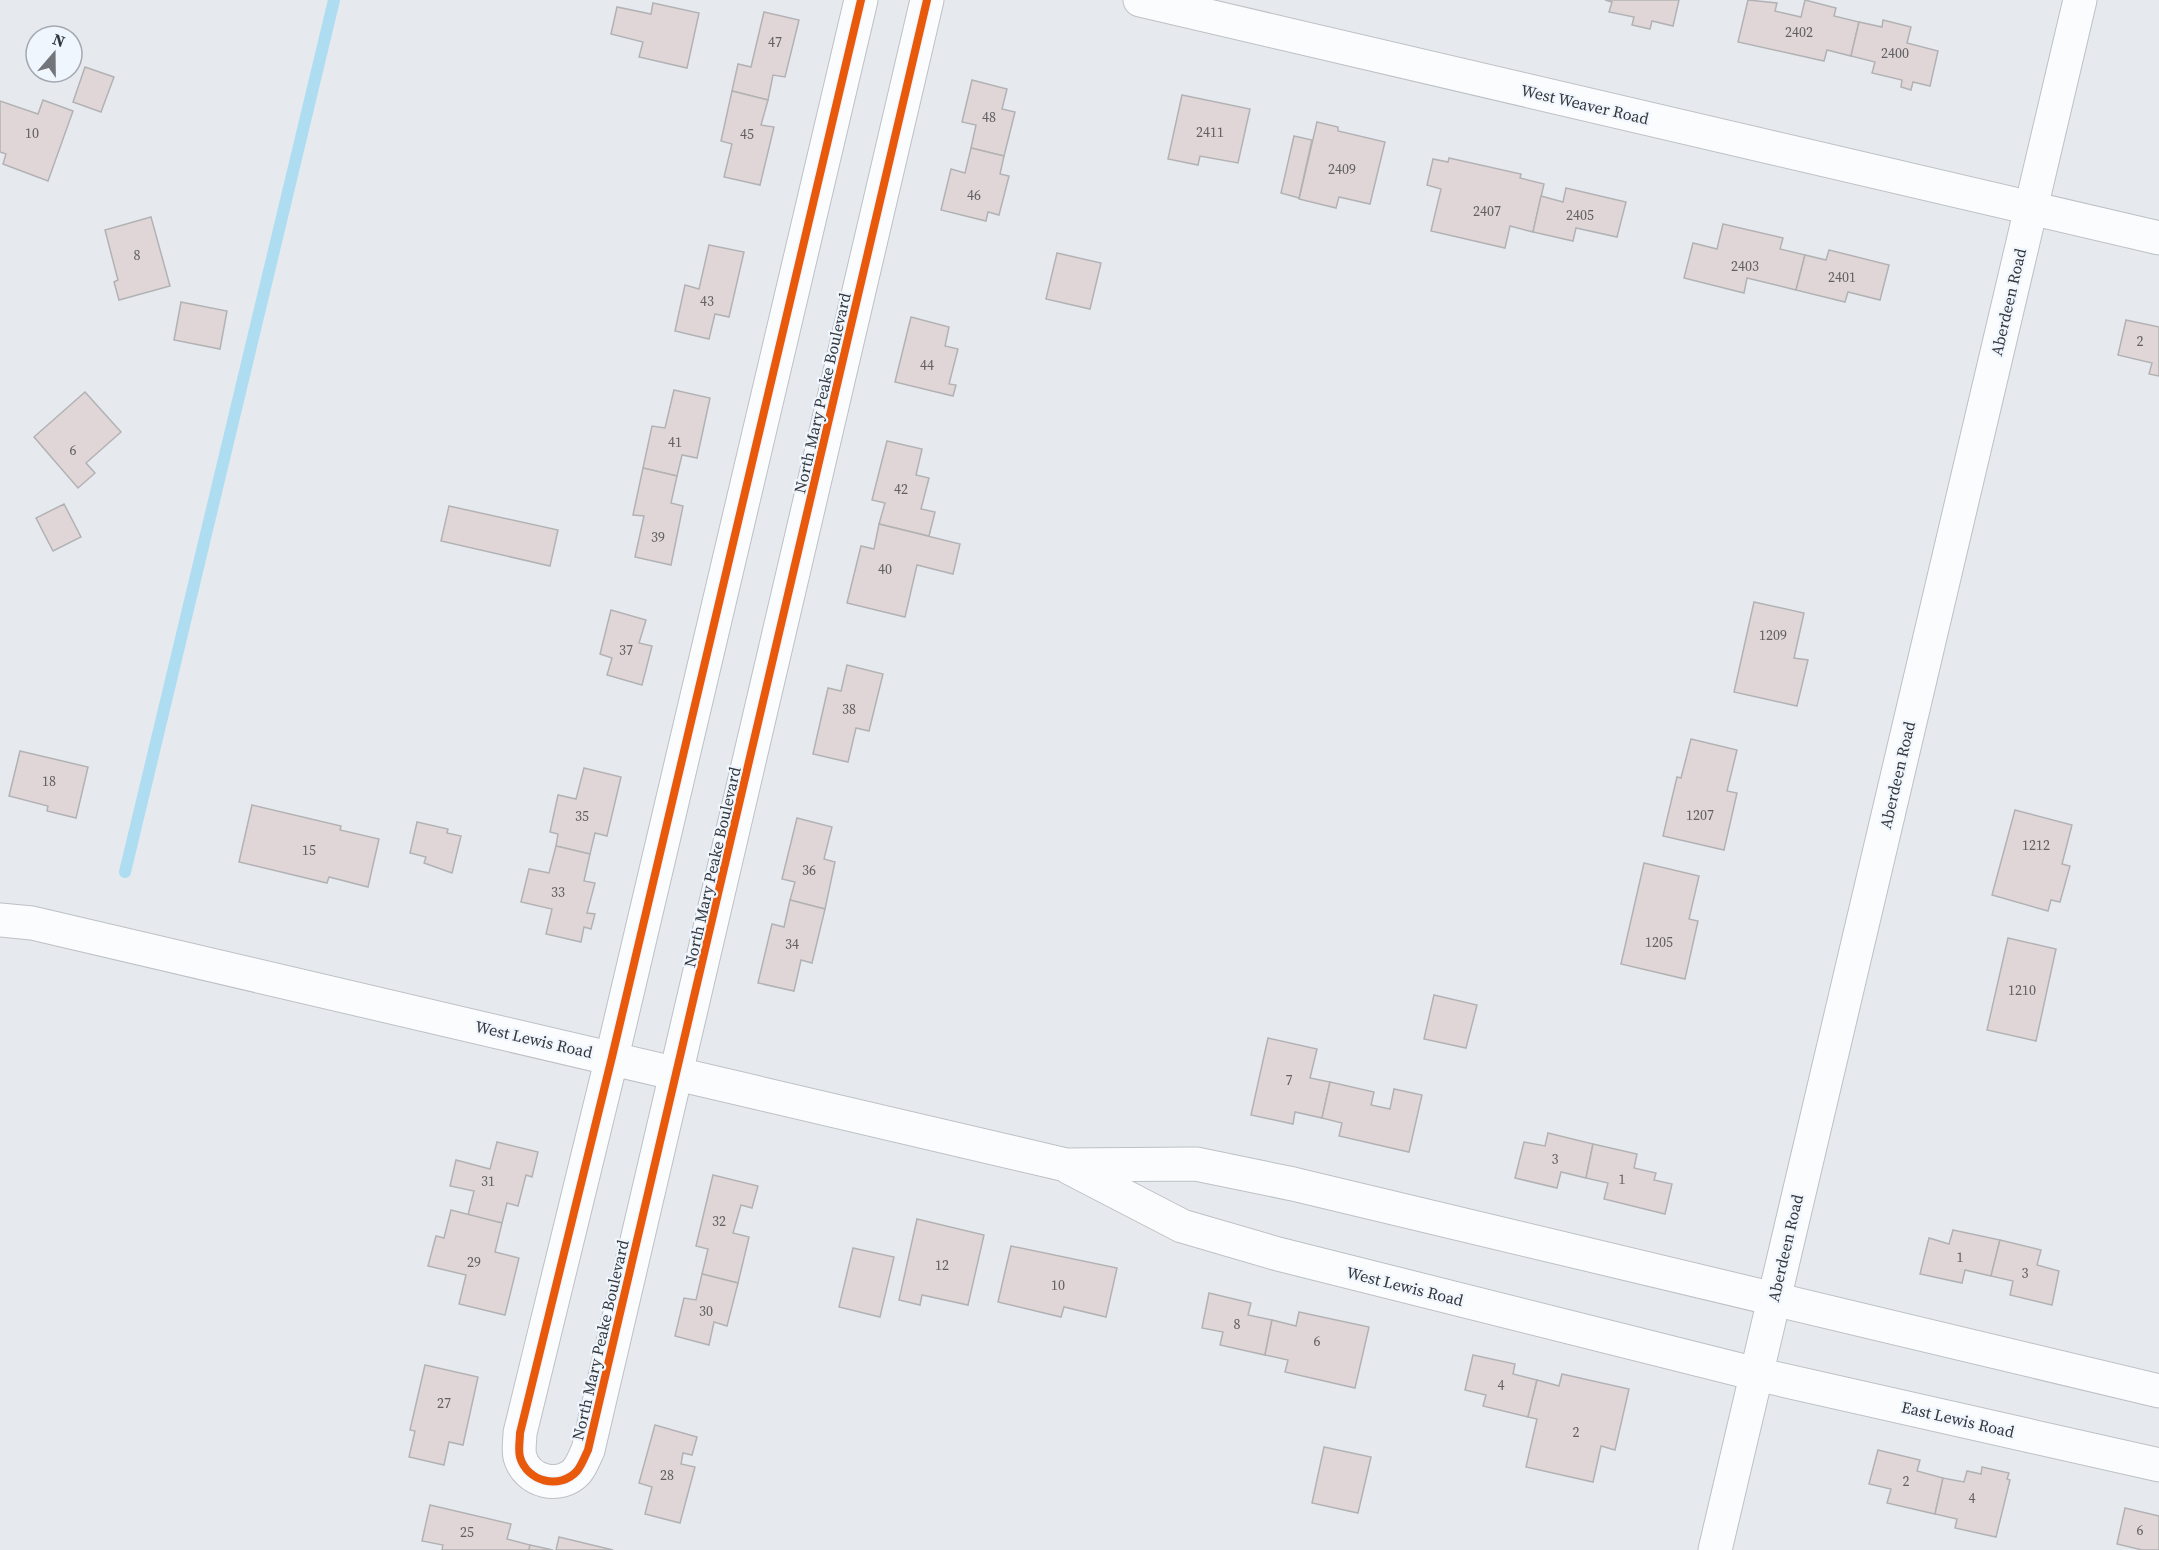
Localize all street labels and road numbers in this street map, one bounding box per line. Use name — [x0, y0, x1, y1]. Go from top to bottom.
street label: West Weaver Road — [1519, 79, 1651, 129]
street label: Aberdeen Road — [1985, 246, 2031, 358]
street label: North Mary Peake Boulevard — [788, 291, 856, 495]
street label: Aberdeen Road — [1874, 719, 1920, 831]
street label: North Mary Peake Boulevard — [678, 765, 746, 969]
street label: West Lewis Road — [473, 1015, 595, 1063]
street label: Aberdeen Road — [1762, 1192, 1808, 1304]
street label: North Mary Peake Boulevard — [566, 1238, 634, 1442]
street label: West Lewis Road — [1344, 1261, 1466, 1311]
street label: East Lewis Road — [1899, 1395, 2017, 1443]

